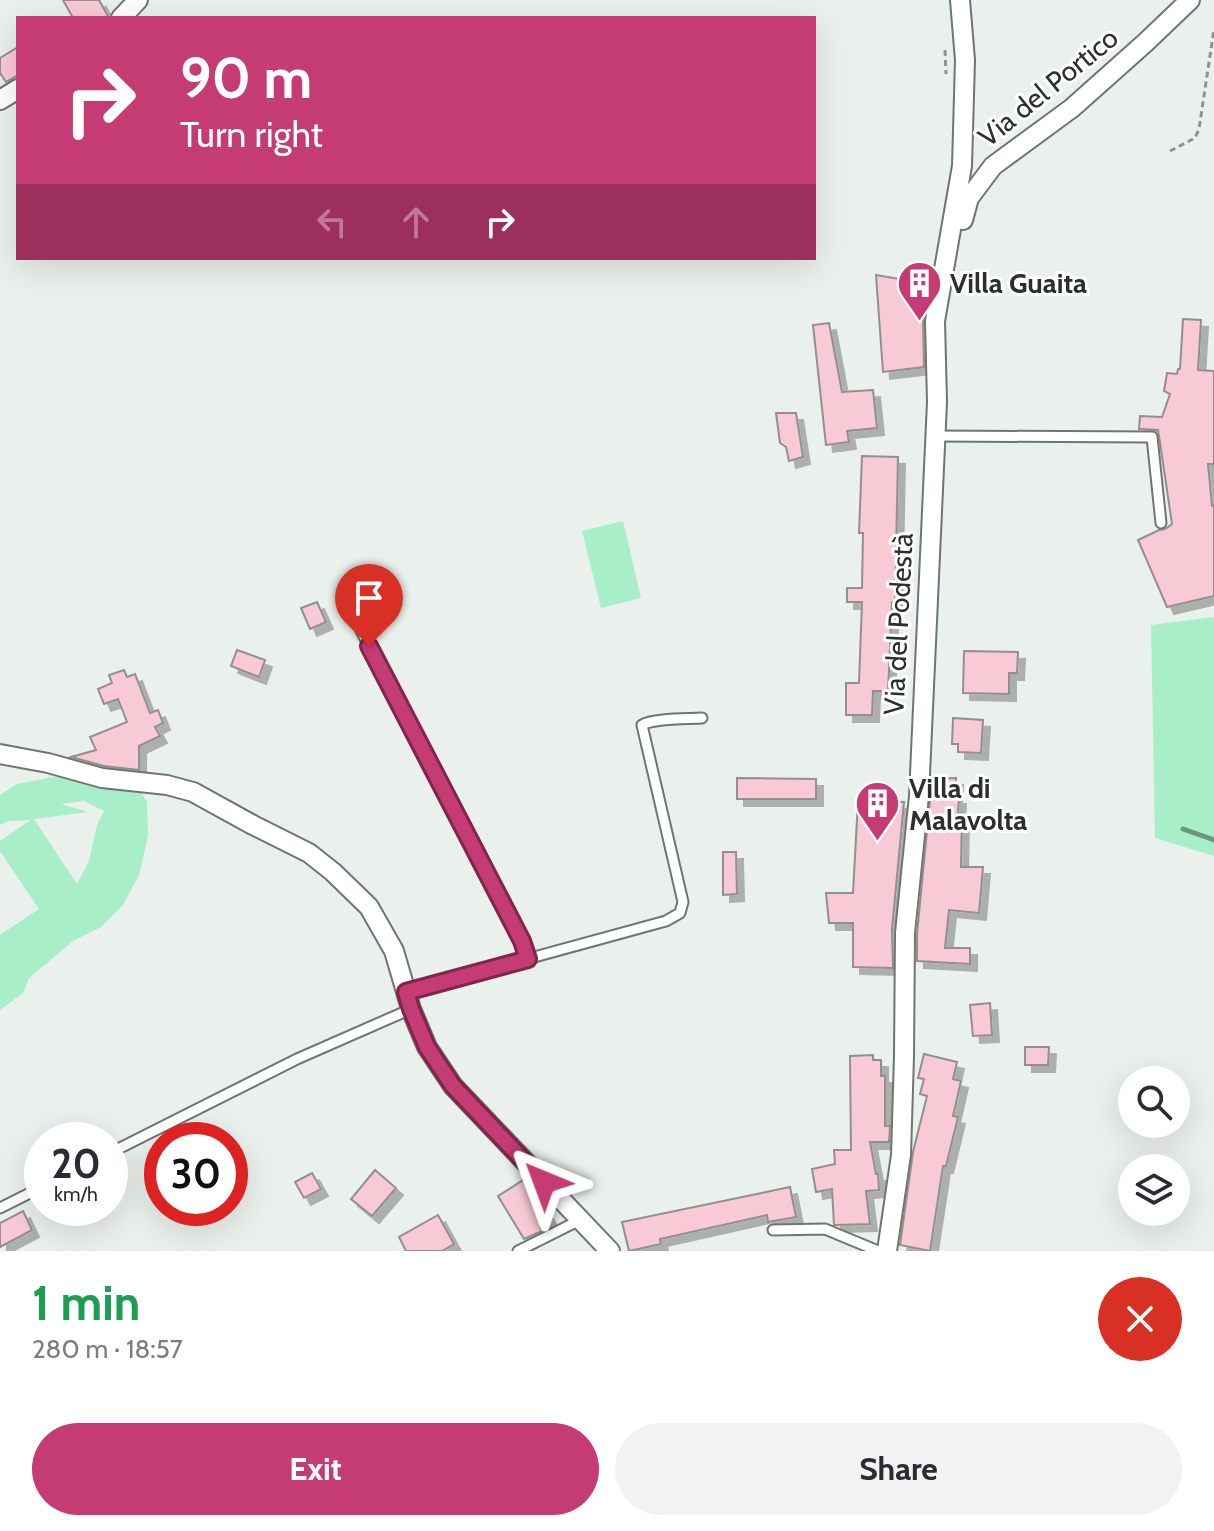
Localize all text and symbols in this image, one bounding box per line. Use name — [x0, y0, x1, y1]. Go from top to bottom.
street label: Via del Portico — [971, 20, 1125, 154]
text: 90 m — [180, 44, 312, 112]
icon: right — [48, 48, 152, 152]
text: Turn right — [180, 112, 323, 156]
icon: left — [310, 200, 354, 244]
icon: ahead — [394, 200, 438, 244]
icon: right — [478, 200, 522, 244]
building icon: Villa Guaita — [895, 259, 943, 322]
place label: Villa Guaita — [950, 266, 1087, 300]
street label: Via del Podestà — [876, 532, 920, 716]
pin — [335, 564, 403, 646]
icon: arrive — [347, 576, 391, 620]
place label: Villa di Malavolta — [909, 771, 1027, 837]
building icon: Villa di Malavolta — [854, 780, 902, 843]
map controls — [1118, 1066, 1190, 1226]
button: search — [1118, 1066, 1190, 1138]
speed limit sign: 30 — [144, 1122, 248, 1226]
text: 20 — [51, 1139, 101, 1188]
position arrow — [502, 1140, 586, 1224]
button: layers — [1118, 1154, 1190, 1226]
text: km/h — [54, 1182, 98, 1206]
text: 1 min — [32, 1274, 140, 1332]
button: close — [1098, 1277, 1182, 1361]
text: 280 m · 18:57 — [32, 1333, 183, 1365]
button: Exit — [32, 1423, 599, 1515]
button: Share — [615, 1423, 1182, 1515]

